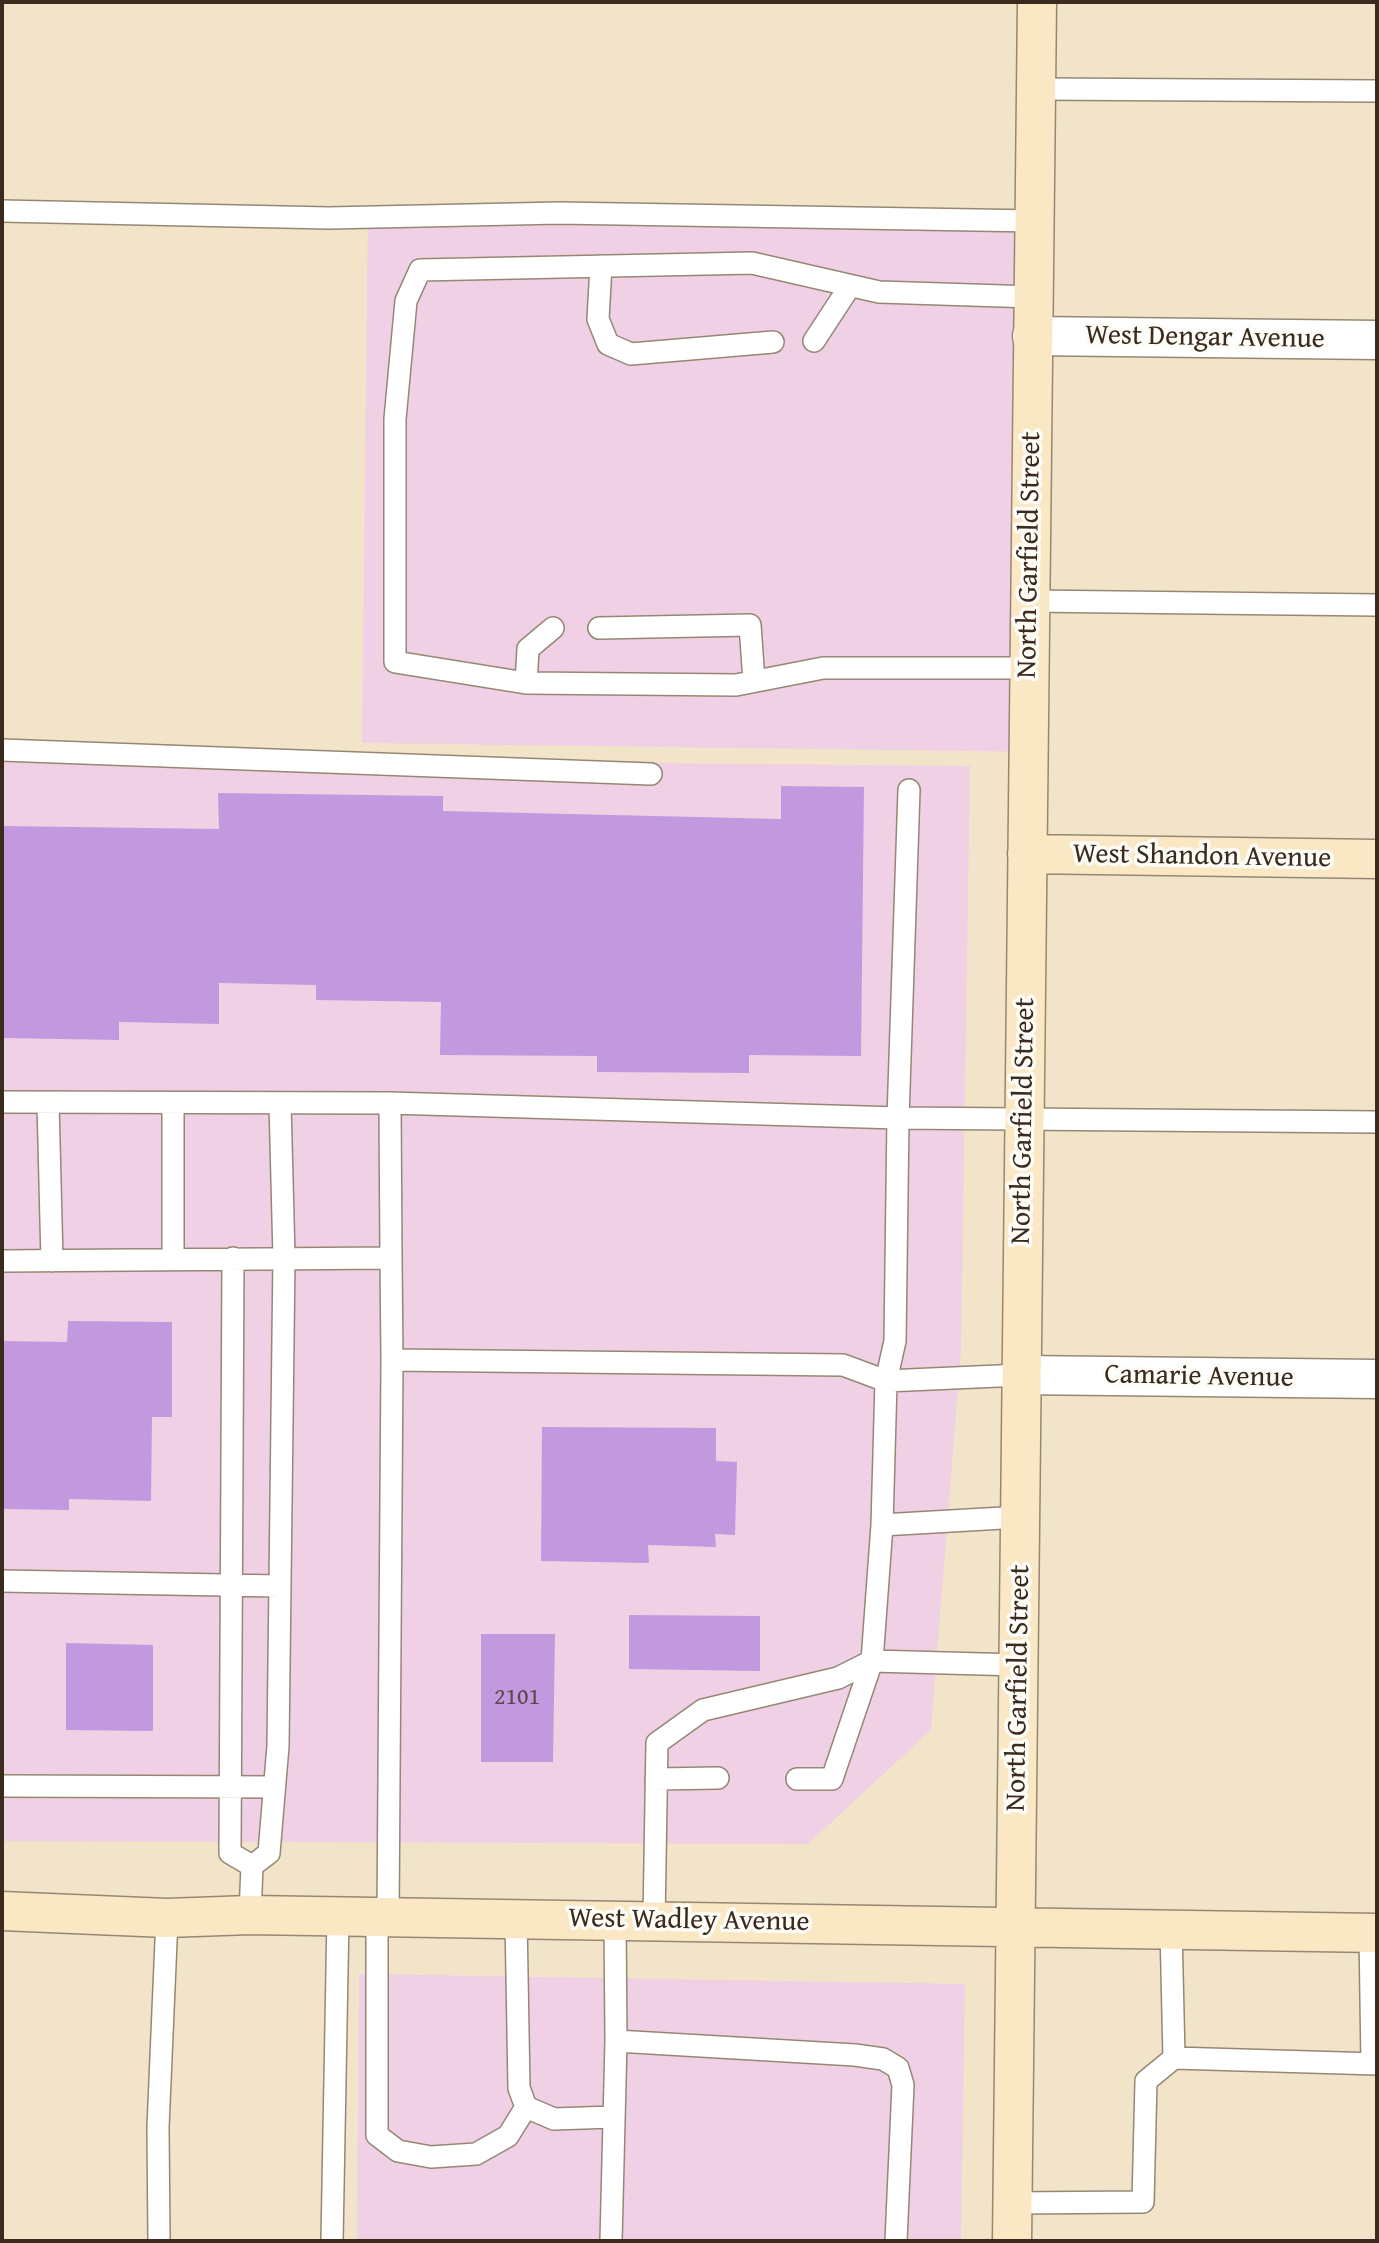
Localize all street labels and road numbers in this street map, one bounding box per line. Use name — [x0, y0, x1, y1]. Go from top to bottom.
street label: West Dengar Avenue — [1085, 319, 1325, 357]
street label: North Garfield Street — [1011, 431, 1049, 679]
street label: West Shandon Avenue — [1072, 838, 1332, 876]
street label: North Garfield Street — [1005, 997, 1043, 1245]
street label: Camarie Avenue — [1104, 1359, 1294, 1395]
street label: North Garfield Street — [1000, 1564, 1038, 1812]
street label: West Wadley Avenue — [568, 1902, 810, 1940]

